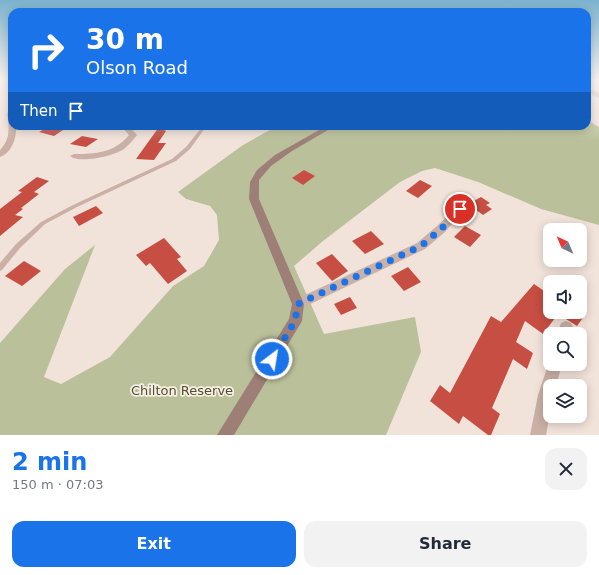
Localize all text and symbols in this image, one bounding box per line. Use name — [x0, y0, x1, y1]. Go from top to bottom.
text: 30 m — [86, 23, 164, 56]
icon: right — [20, 24, 72, 76]
text: Olson Road — [86, 57, 188, 78]
icon: arrive — [65, 100, 87, 122]
text: Then — [20, 102, 57, 120]
pin — [443, 192, 477, 226]
icon: arrive — [449, 198, 471, 220]
north arrow — [543, 223, 587, 267]
map controls — [543, 223, 587, 423]
button: sound — [543, 275, 587, 319]
button: search — [543, 327, 587, 371]
position arrow — [251, 338, 293, 380]
button: layers — [543, 379, 587, 423]
park label: Chilton Reserve — [131, 383, 233, 398]
text: 2 min — [12, 448, 87, 476]
button: close — [545, 448, 587, 490]
text: 150 m · 07:03 — [12, 477, 103, 492]
button: Exit — [12, 521, 296, 567]
button: Share — [304, 521, 587, 567]

